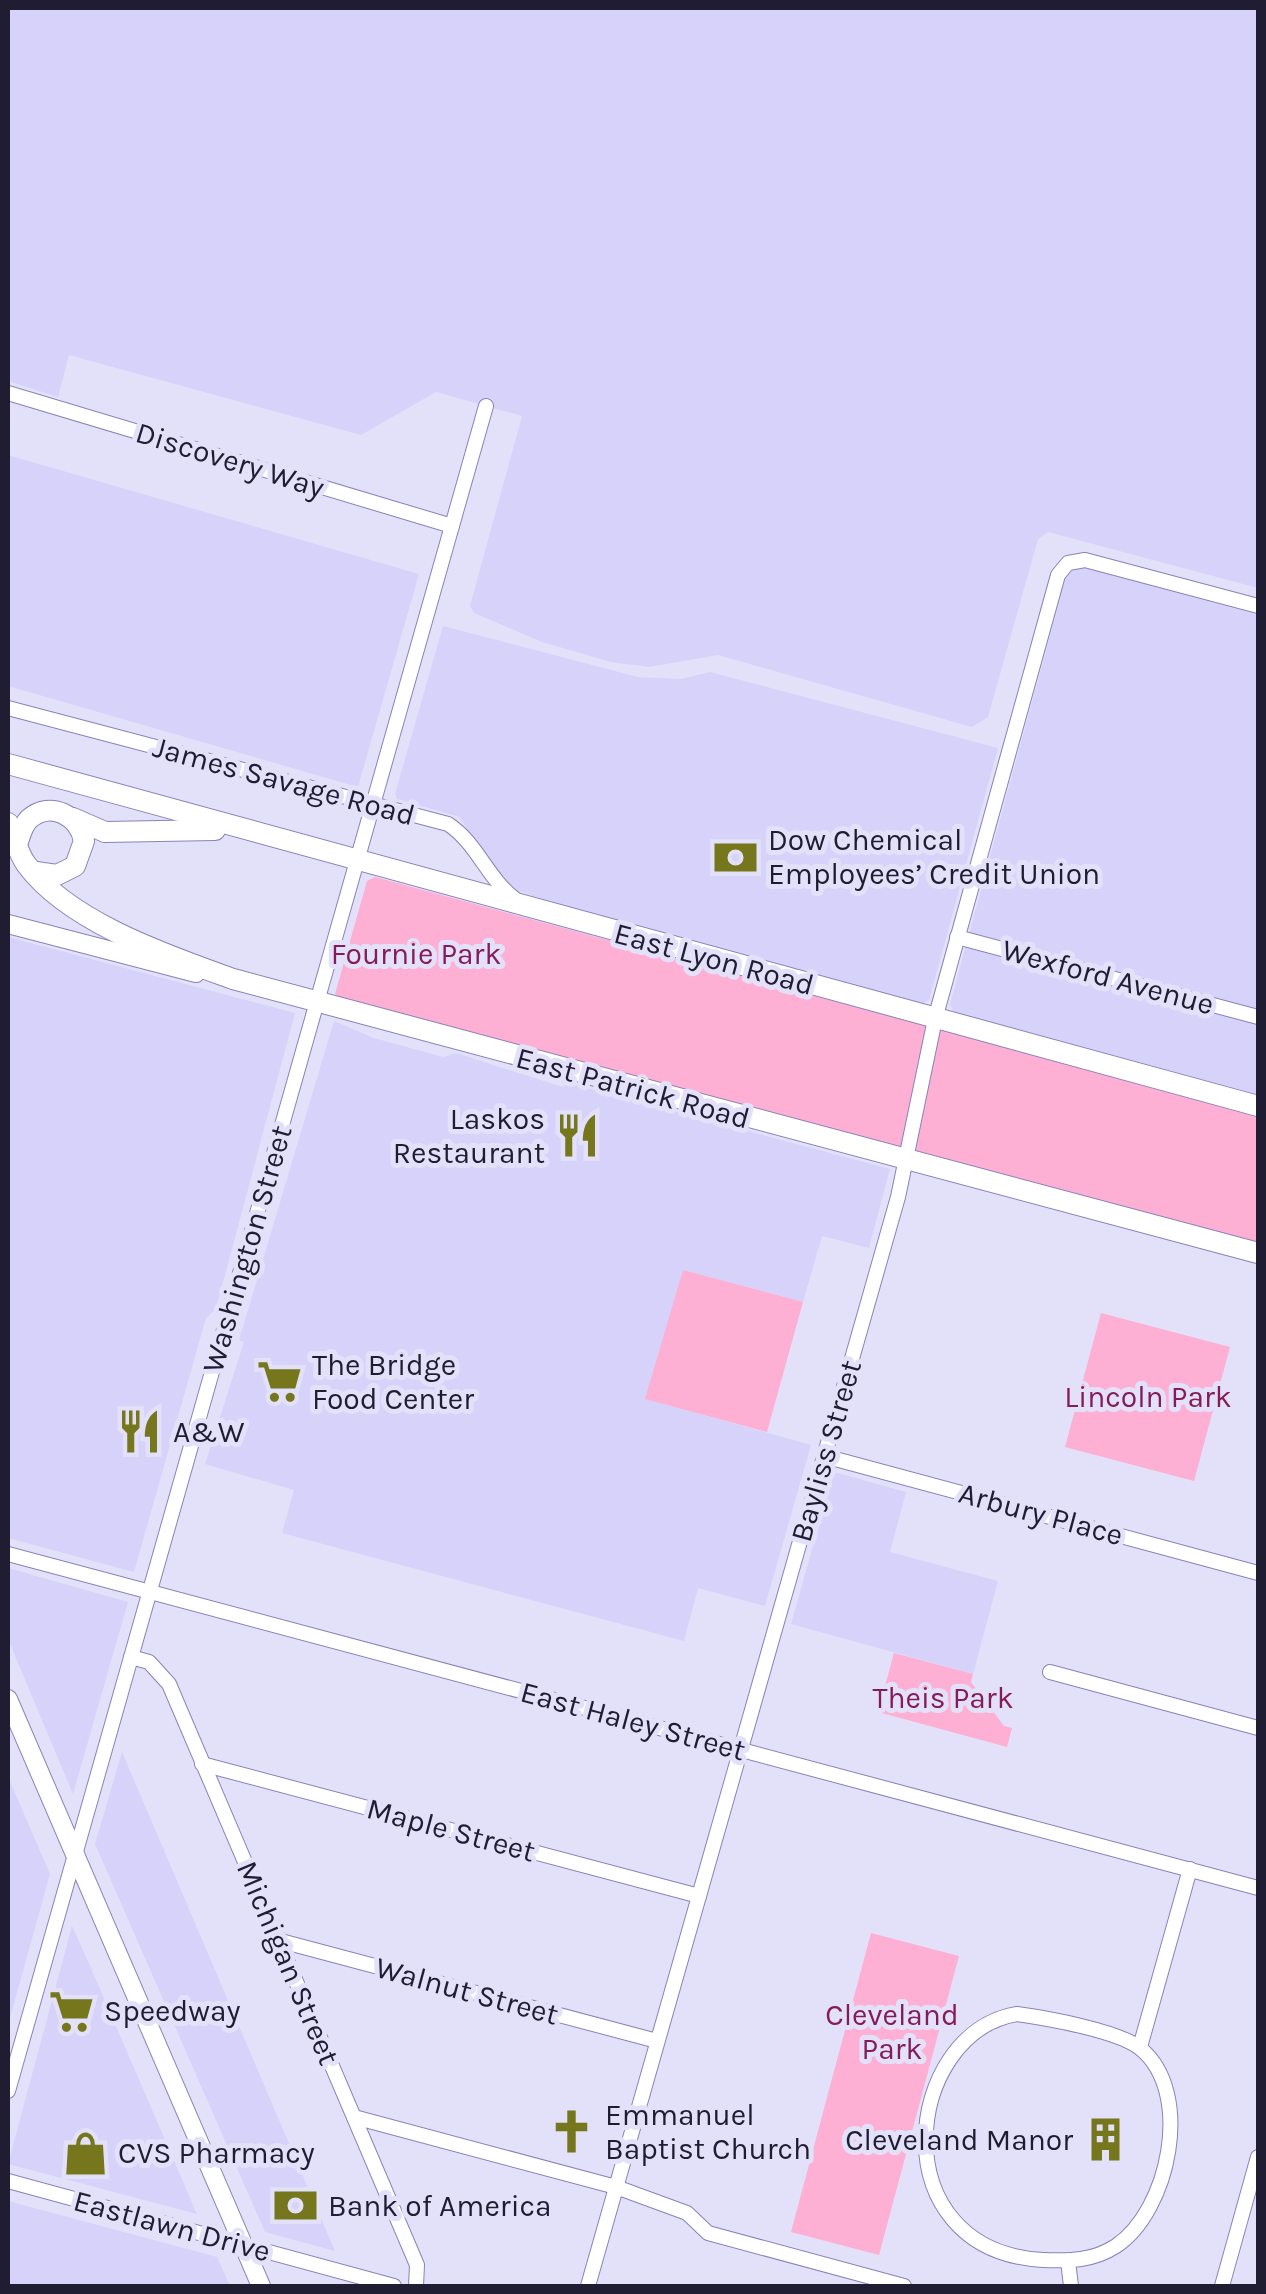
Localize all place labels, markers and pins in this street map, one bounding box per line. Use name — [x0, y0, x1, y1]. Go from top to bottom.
place label: Dow Chemical Employees’ Credit Union — [768, 822, 1100, 892]
bank icon: Dow Chemical Employees’ Credit Union — [711, 833, 759, 881]
place label: Laskos Restaurant — [393, 1101, 545, 1171]
restaurant icon: Laskos Restaurant — [554, 1112, 602, 1160]
place label: The Bridge Food Center — [312, 1347, 474, 1417]
supermarket icon: The Bridge Food Center — [255, 1358, 303, 1406]
restaurant icon: A&W — [116, 1408, 164, 1456]
place label: A&W — [173, 1414, 245, 1450]
supermarket icon: Speedway — [47, 1987, 95, 2035]
place label: Speedway — [104, 1993, 241, 2029]
place label: Emmanuel Baptist Church — [605, 2097, 811, 2167]
church icon: Emmanuel Baptist Church — [548, 2108, 596, 2156]
building icon: Cleveland Manor — [1082, 2116, 1130, 2164]
place label: Cleveland Manor — [845, 2122, 1073, 2158]
shop icon: CVS Pharmacy — [61, 2129, 109, 2177]
place label: CVS Pharmacy — [118, 2135, 315, 2171]
bank icon: Bank of America — [271, 2182, 319, 2230]
place label: Bank of America — [328, 2188, 552, 2224]

